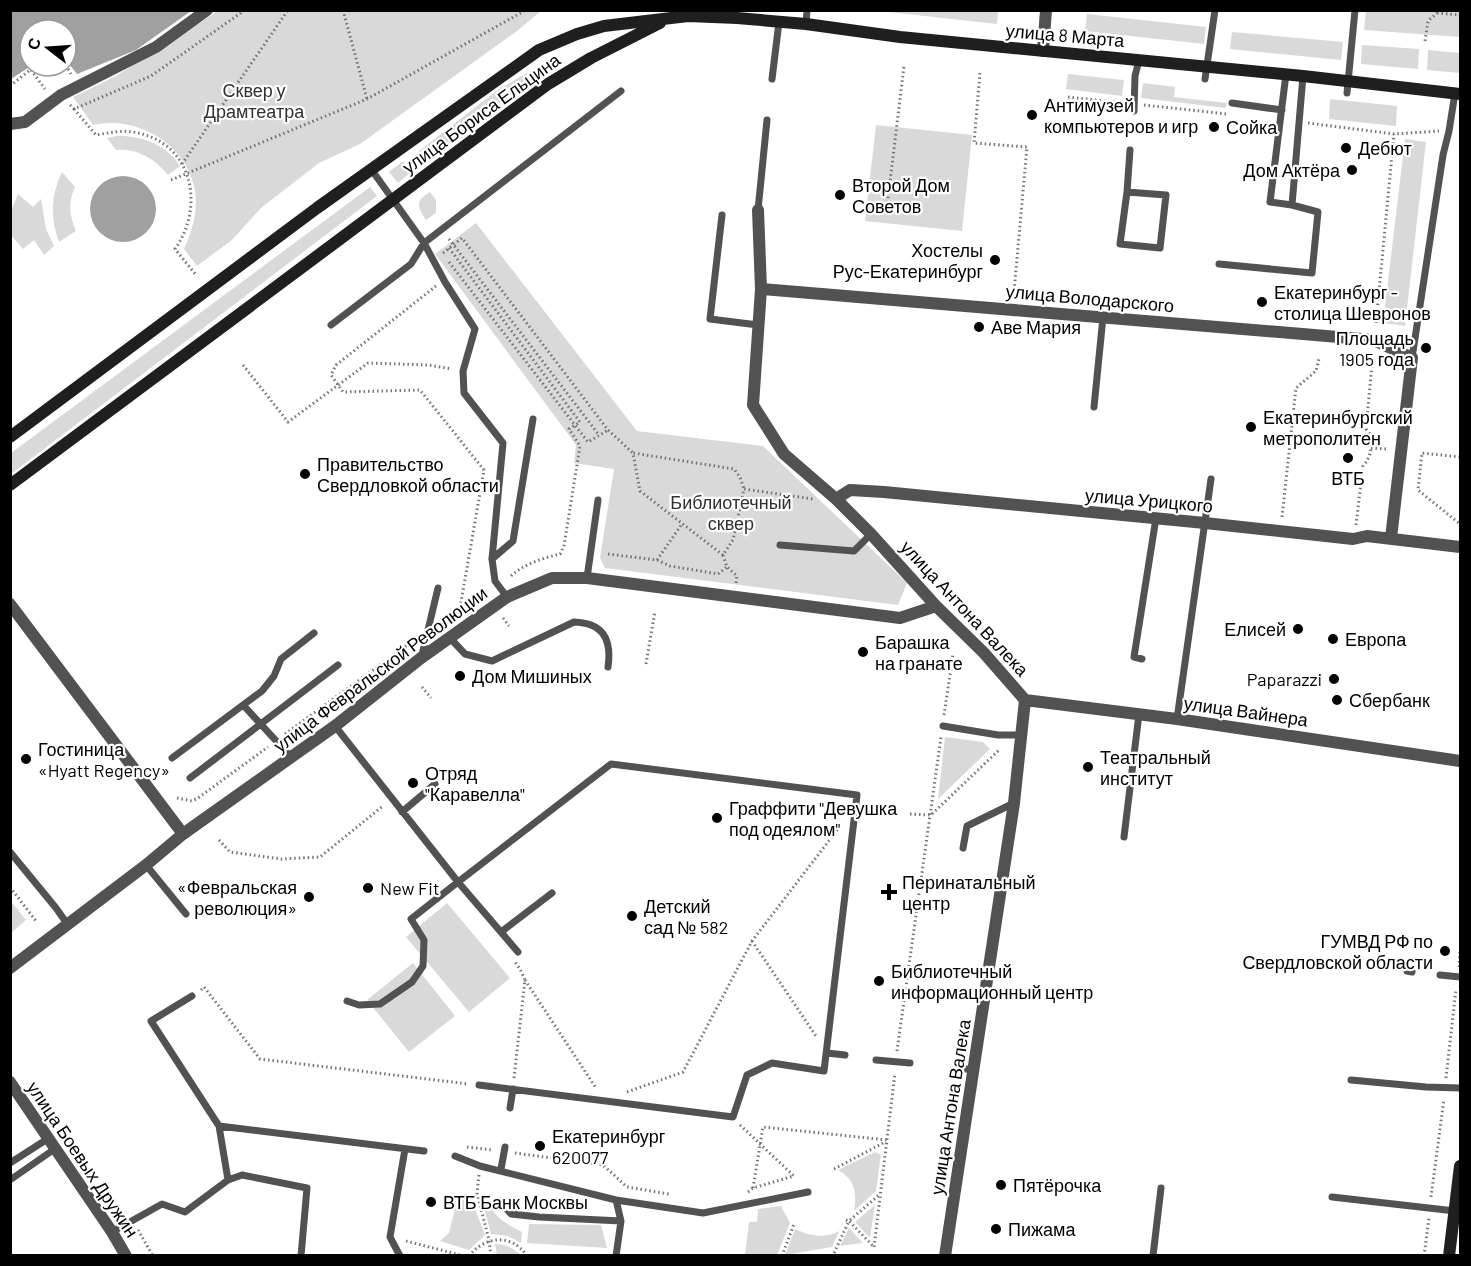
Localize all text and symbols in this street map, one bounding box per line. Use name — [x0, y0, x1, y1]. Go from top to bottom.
north arrow — [18, 18, 78, 78]
street label: улица 8 Марта — [1005, 19, 1126, 51]
text: С — [22, 35, 44, 52]
street label: улица Бориса Ельцина — [398, 48, 565, 178]
park label: Сквер у Драмтеатра — [204, 79, 305, 122]
place label: Антимузей компьютеров и игр — [1044, 94, 1198, 137]
marker: Антимузей компьютеров и игр — [1025, 108, 1039, 122]
place label: Сойка — [1226, 116, 1278, 138]
marker: Сойка — [1207, 120, 1221, 134]
place label: Дебют — [1358, 137, 1412, 159]
marker: Дебют — [1339, 141, 1353, 155]
place label: Дом Актёра — [1243, 159, 1341, 181]
marker: Дом Актёра — [1345, 163, 1359, 177]
place label: Второй Дом Советов — [852, 174, 950, 217]
marker: Второй Дом Советов — [833, 188, 847, 202]
place label: Хостелы Рус-Екатеринбург — [833, 239, 983, 282]
marker: Хостелы Рус-Екатеринбург — [988, 253, 1002, 267]
street label: улица Володарского — [1005, 280, 1175, 316]
place label: Екатеринбург - столица Шевронов — [1274, 281, 1431, 324]
marker: Екатеринбург - столица Шевронов — [1255, 295, 1269, 309]
place label: Аве Мария — [991, 316, 1081, 338]
marker: Аве Мария — [972, 320, 986, 334]
place label: Площадь 1905 года — [1336, 327, 1415, 370]
marker: Площадь 1905 года — [1419, 341, 1433, 355]
place label: Екатеринбургский метрополитен — [1263, 406, 1413, 449]
marker: Екатеринбургский метрополитен — [1244, 420, 1258, 434]
marker: ВТБ — [1341, 451, 1355, 465]
place label: Правительство Свердловкой области — [317, 453, 499, 496]
marker: Правительство Свердловкой области — [298, 467, 312, 481]
place label: ВТБ — [1331, 467, 1365, 489]
street label: улица Урицкого — [1084, 483, 1214, 517]
park label: Библиотечный сквер — [670, 491, 792, 534]
street label: улица Антона Валека — [896, 536, 1034, 681]
street label: улица Февральской Революции — [269, 581, 491, 757]
place label: Елисей — [1224, 618, 1286, 640]
marker: Елисей — [1291, 622, 1305, 636]
place label: Европа — [1345, 628, 1407, 650]
place label: Барашка на гранате — [875, 631, 963, 674]
marker: Европа — [1326, 632, 1340, 646]
marker: Барашка на гранате — [856, 645, 870, 659]
place label: Дом Мишиных — [472, 665, 592, 687]
place label: Paparazzi — [1247, 668, 1322, 690]
marker: Дом Мишиных — [453, 669, 467, 683]
marker: Paparazzi — [1327, 672, 1341, 686]
place label: Сбербанк — [1349, 689, 1430, 711]
street label: улица Вайнера — [1183, 691, 1310, 731]
marker: Сбербанк — [1330, 693, 1344, 707]
place label: Гостиница «Hyatt Regency» — [38, 738, 170, 781]
place label: Театральный институт — [1100, 746, 1211, 789]
marker: Гостиница «Hyatt Regency» — [19, 752, 33, 766]
marker: Театральный институт — [1081, 760, 1095, 774]
place label: Отряд "Каравелла" — [425, 762, 525, 805]
marker: Отряд "Каравелла" — [406, 776, 420, 790]
place label: Граффити "Девушка под одеялом" — [729, 797, 898, 840]
marker: Граффити "Девушка под одеялом" — [710, 811, 724, 825]
place label: Перинатальный центр — [902, 871, 1035, 914]
place label: «Февральская революция» — [177, 876, 297, 919]
place label: New Fit — [380, 877, 439, 899]
marker: New Fit — [361, 881, 375, 895]
marker: Перинатальный центр — [880, 883, 898, 901]
marker: «Февральская революция» — [302, 890, 316, 904]
place label: Детский сад № 582 — [644, 895, 728, 938]
marker: Детский сад № 582 — [625, 909, 639, 923]
place label: ГУМВД РФ по Свердловской области — [1242, 930, 1433, 973]
marker: ГУМВД РФ по Свердловской области — [1438, 944, 1452, 958]
place label: Библиотечный информационный центр — [891, 960, 1093, 1003]
marker: Библиотечный информационный центр — [872, 974, 886, 988]
street label: улица Антона Валека — [925, 1017, 975, 1196]
street label: улица Боевых Дружин — [23, 1077, 143, 1241]
place label: Екатеринбург 620077 — [552, 1125, 666, 1168]
marker: Екатеринбург 620077 — [533, 1139, 547, 1153]
place label: Пятёрочка — [1013, 1174, 1102, 1196]
marker: Пятёрочка — [994, 1178, 1008, 1192]
place label: ВТБ Банк Москвы — [443, 1191, 588, 1213]
marker: ВТБ Банк Москвы — [424, 1195, 438, 1209]
place label: Пижама — [1008, 1218, 1076, 1240]
marker: Пижама — [989, 1222, 1003, 1236]

